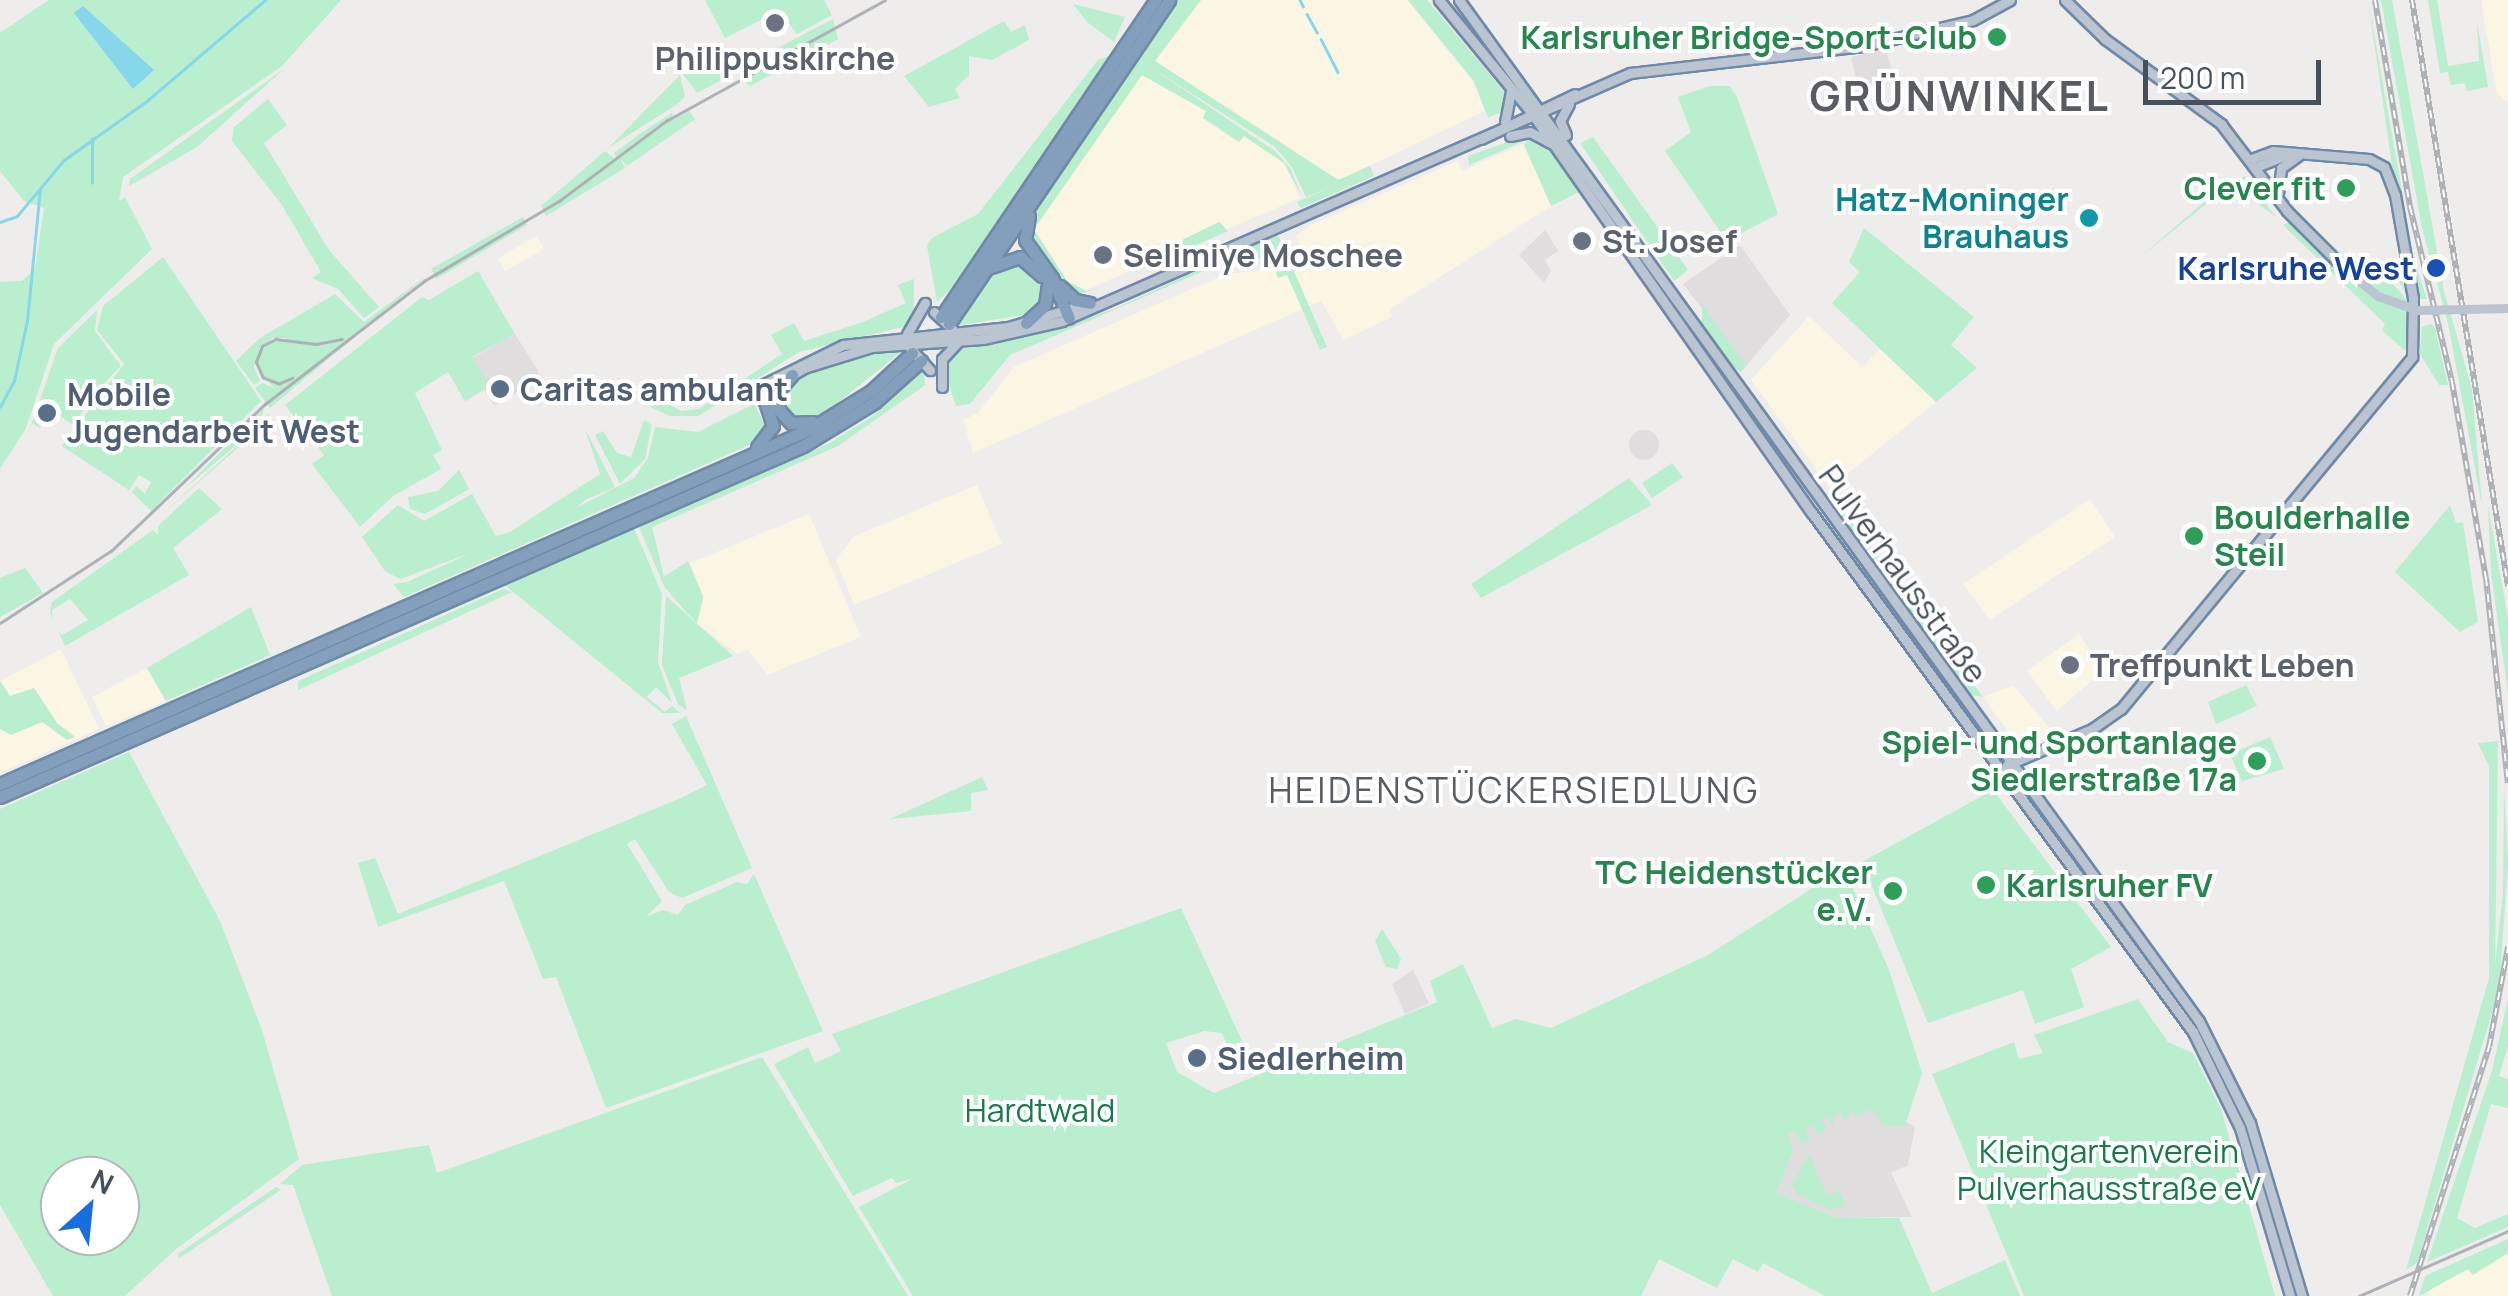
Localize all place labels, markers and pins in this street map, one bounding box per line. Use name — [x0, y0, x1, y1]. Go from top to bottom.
marker: Philippuskirche — [764, 12, 786, 34]
place label: Karlsruher Bridge-Sport-Club — [1521, 18, 1977, 56]
marker: Karlsruher Bridge-Sport-Club — [1986, 26, 2008, 48]
place label: Philippuskirche — [655, 39, 895, 77]
place label: Clever fit — [2184, 169, 2326, 207]
marker: Clever fit — [2335, 177, 2357, 199]
place label: Hatz-Moninger Brauhaus — [1835, 181, 2069, 256]
marker: Hatz-Moninger Brauhaus — [2078, 207, 2100, 229]
place label: St. Josef — [1602, 222, 1737, 260]
marker: St. Josef — [1571, 230, 1593, 252]
place label: Selimiye Moschee — [1123, 236, 1403, 274]
marker: Selimiye Moschee — [1092, 244, 1114, 266]
place label: Karlsruhe West — [2178, 249, 2414, 287]
marker: Karlsruhe West — [2423, 255, 2449, 281]
place label: Caritas ambulant — [520, 370, 788, 408]
place label: Mobile Jugendarbeit West — [67, 376, 360, 451]
marker: Caritas ambulant — [489, 378, 511, 400]
marker: Mobile Jugendarbeit West — [36, 402, 58, 424]
place label: Boulderhalle Steil — [2214, 499, 2410, 574]
marker: Boulderhalle Steil — [2183, 525, 2205, 547]
place label: Treffpunkt Leben — [2090, 646, 2354, 684]
marker: Treffpunkt Leben — [2059, 654, 2081, 676]
place label: Spiel- und Sportanlage Siedlerstraße 17a — [1881, 724, 2237, 799]
marker: Spiel- und Sportanlage Siedlerstraße 17a — [2246, 750, 2268, 772]
place label: TC Heidenstücker e.V. — [1595, 854, 1873, 929]
place label: Karlsruher FV — [2006, 866, 2213, 904]
marker: Karlsruher FV — [1975, 874, 1997, 896]
marker: TC Heidenstücker e.V. — [1882, 880, 1904, 902]
place label: Siedlerheim — [1217, 1039, 1404, 1077]
marker: Siedlerheim — [1186, 1047, 1208, 1069]

